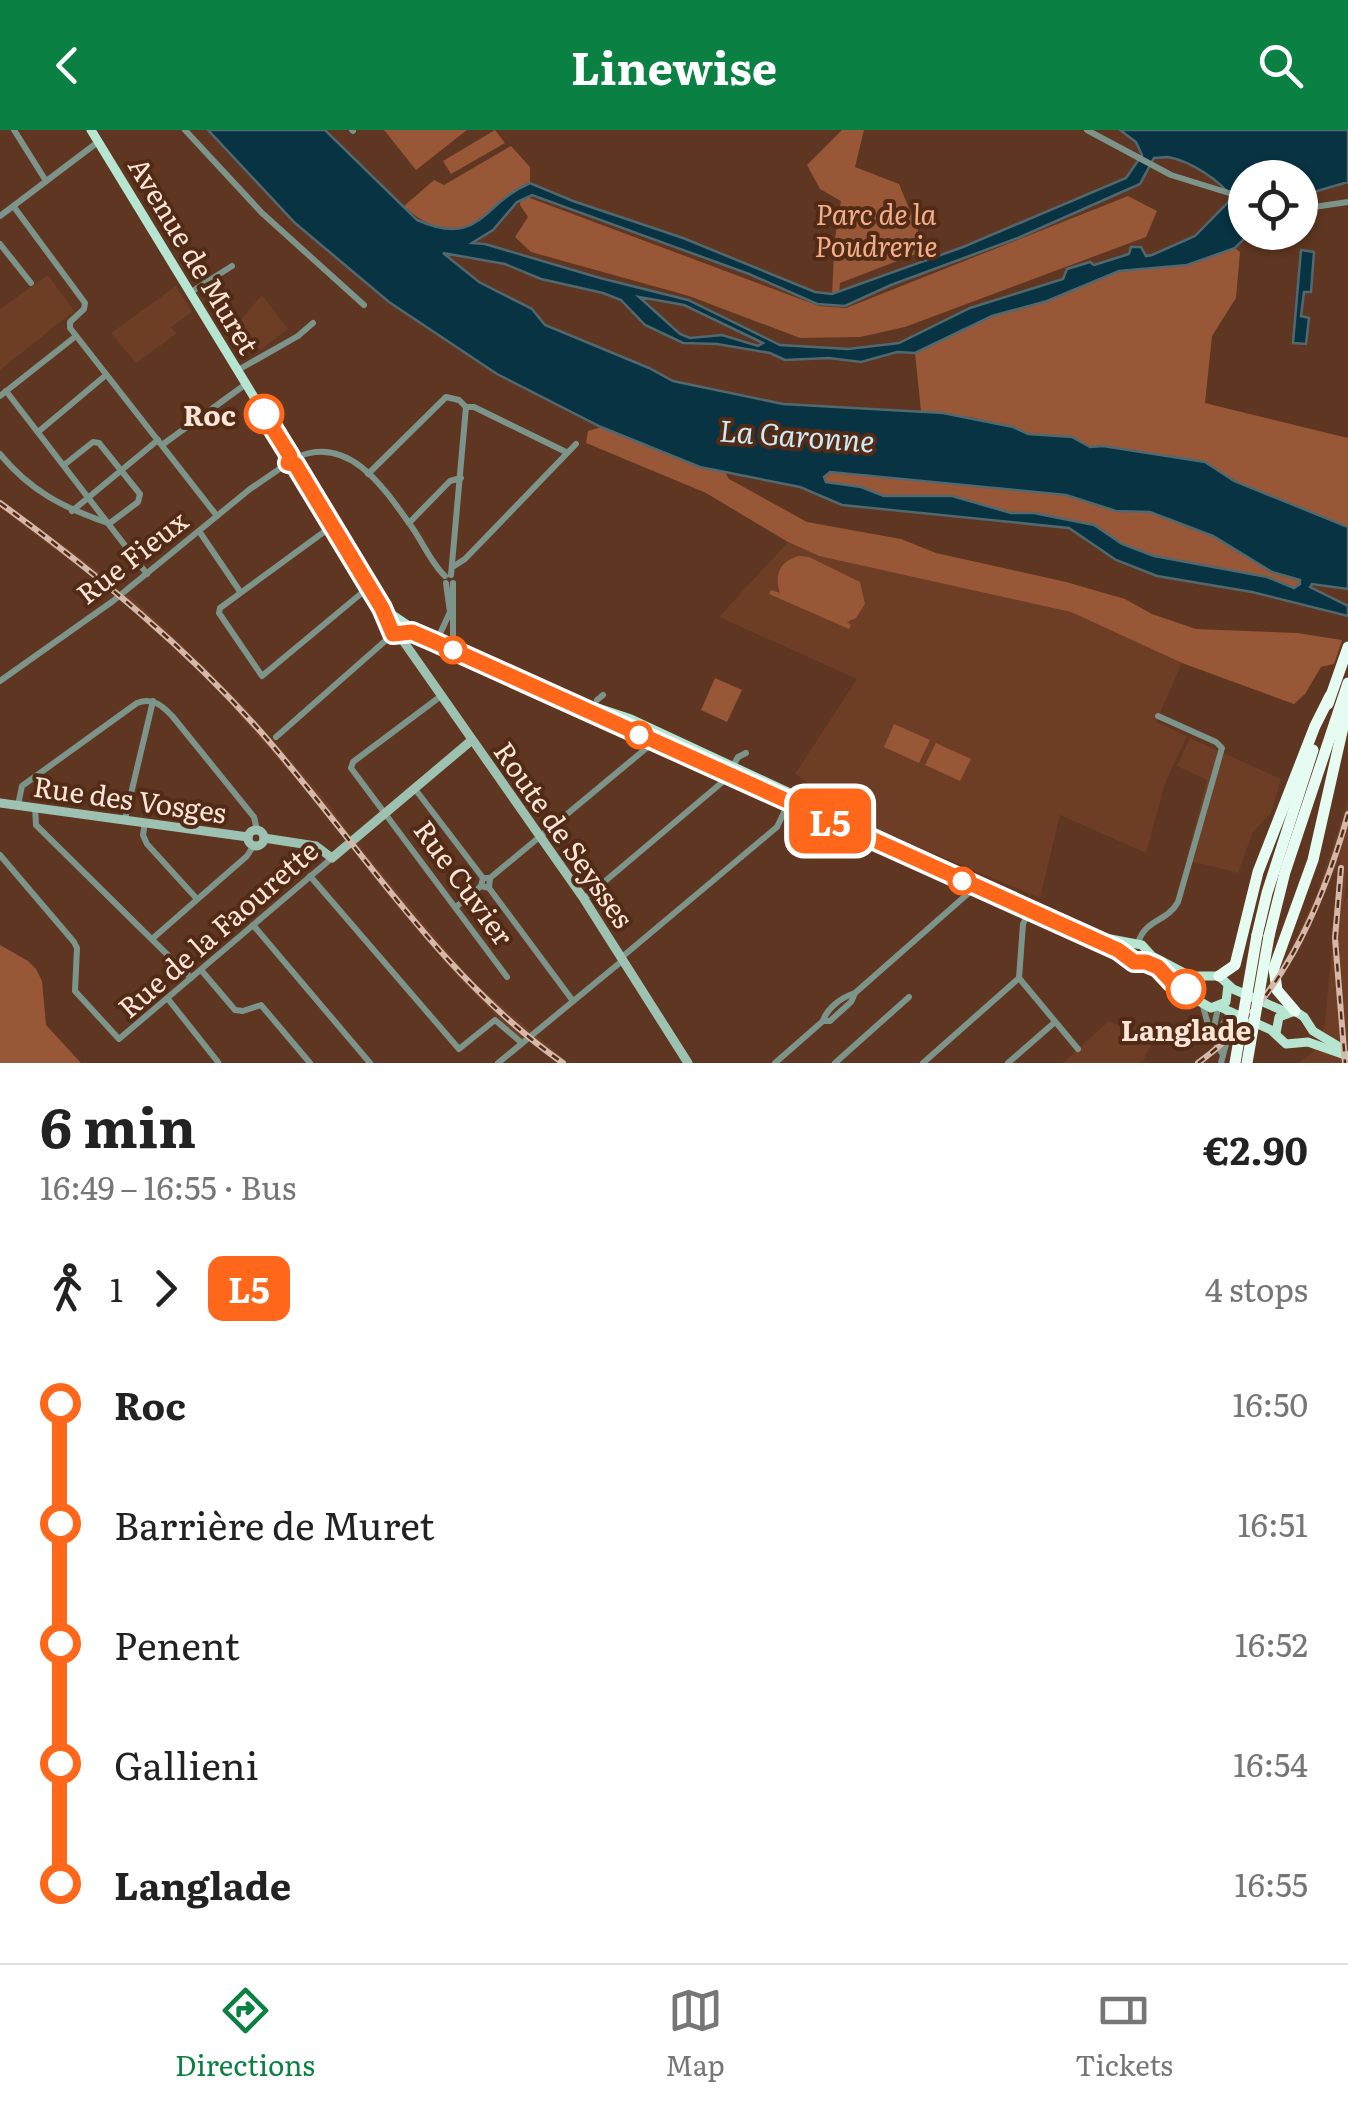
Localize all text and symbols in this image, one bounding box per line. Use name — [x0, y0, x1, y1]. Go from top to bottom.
text: Linewise — [571, 32, 777, 99]
icon: back — [40, 38, 95, 93]
icon: search — [1253, 38, 1308, 93]
street label: Avenue de Muret — [119, 148, 271, 362]
map controls — [1228, 160, 1318, 250]
button: locate — [1228, 160, 1318, 250]
park label: Parc de la Poudrerie — [814, 192, 938, 266]
place label: Roc — [183, 393, 236, 435]
marker: Roc — [245, 395, 283, 433]
water label: La Garonne — [718, 407, 876, 461]
street label: Rue Fieux — [66, 499, 196, 613]
unlabelled marker — [440, 637, 466, 663]
unlabelled marker — [626, 722, 652, 748]
street label: Route de Seysses — [485, 732, 645, 936]
street label: Rue des Vosges — [31, 764, 229, 832]
line badge: L5 — [785, 788, 875, 854]
text: L5 — [809, 795, 851, 847]
street label: Rue Cuvier — [405, 810, 525, 954]
street label: Rue de la Faourette — [108, 829, 326, 1027]
unlabelled marker — [949, 868, 975, 894]
marker: Langlade — [1167, 970, 1205, 1008]
place label: Langlade — [1121, 1008, 1251, 1050]
text: 6 min — [40, 1083, 196, 1165]
text: €2.90 — [1203, 1120, 1308, 1177]
text: 16:49 – 16:55 · Bus — [40, 1162, 296, 1210]
icon: walk — [40, 1261, 95, 1316]
icon: forward — [138, 1261, 193, 1316]
text: L5 — [228, 1262, 270, 1314]
text: 1 — [110, 1264, 123, 1312]
text: 4 stops — [1205, 1264, 1308, 1312]
text: Roc — [114, 1375, 186, 1432]
text: 16:50 — [1232, 1379, 1308, 1427]
text: Barrière de Muret — [114, 1495, 435, 1552]
text: 16:51 — [1238, 1499, 1308, 1547]
text: Penent — [114, 1615, 240, 1672]
text: 16:52 — [1235, 1619, 1308, 1667]
text: Gallieni — [114, 1735, 258, 1792]
text: 16:54 — [1233, 1739, 1308, 1787]
text: Langlade — [114, 1855, 291, 1912]
text: 16:55 — [1235, 1859, 1308, 1907]
tab: Directions — [175, 1983, 315, 2085]
tab: Map — [665, 1983, 725, 2085]
tab: Tickets — [1075, 1983, 1173, 2085]

